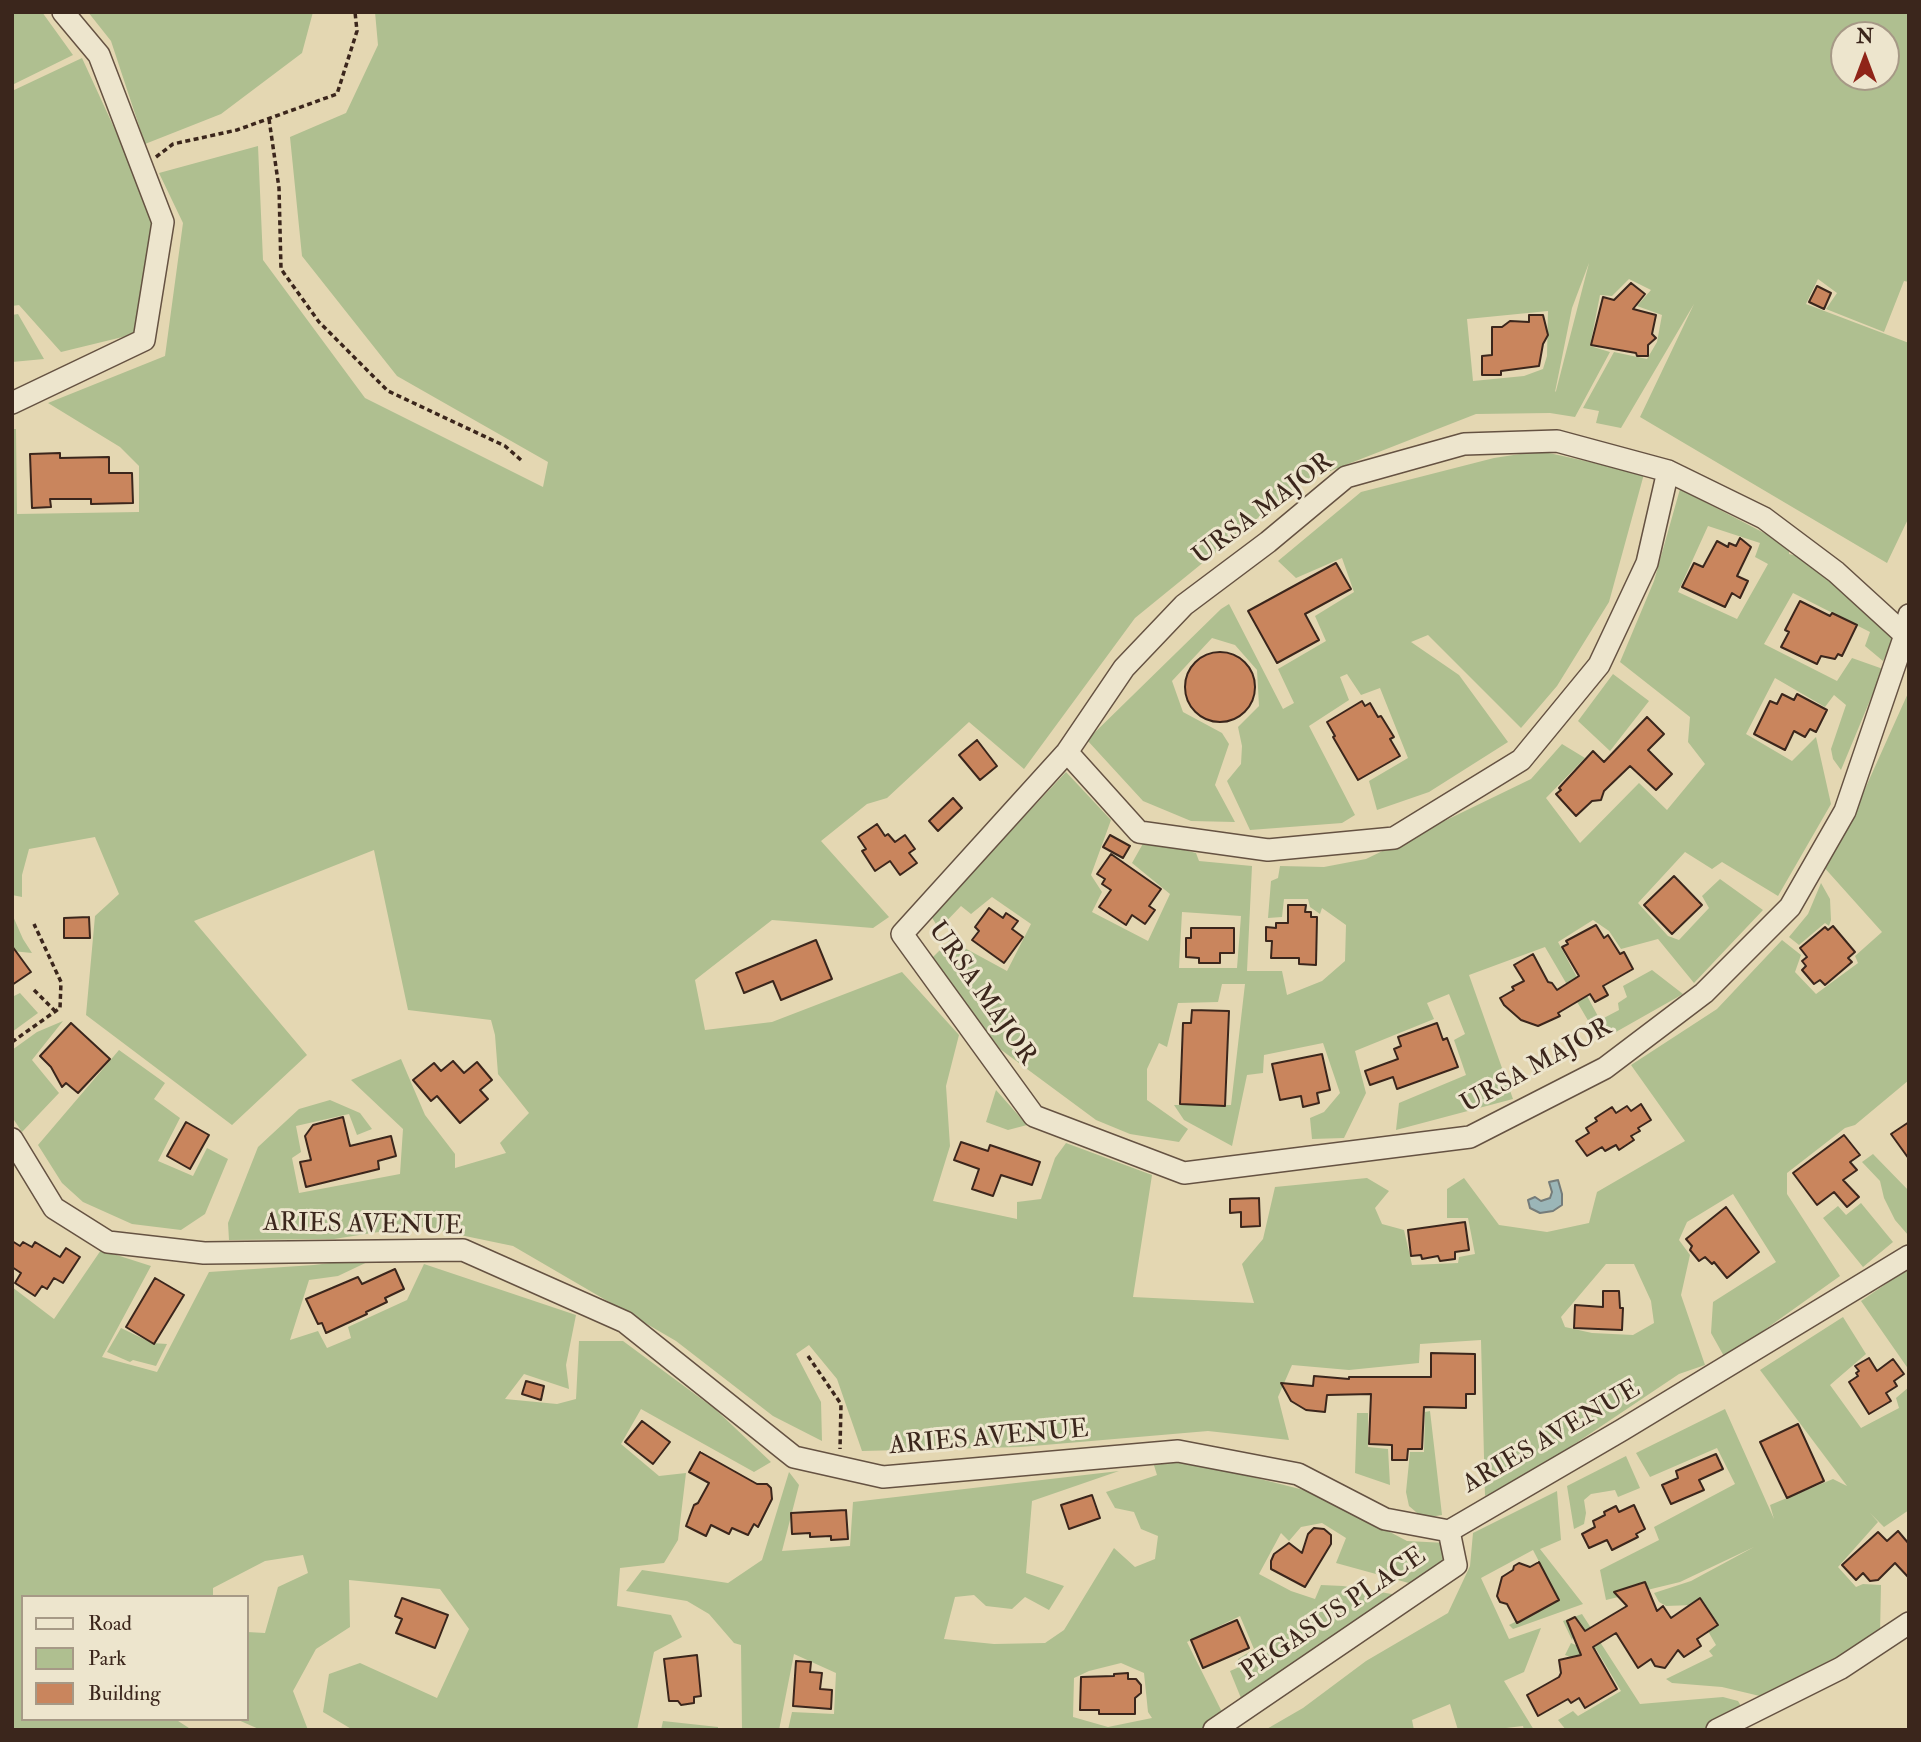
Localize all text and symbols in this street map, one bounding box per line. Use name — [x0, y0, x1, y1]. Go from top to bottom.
north arrow — [1830, 21, 1900, 91]
text: N — [1856, 25, 1874, 49]
street label: URSA MAJOR — [1188, 447, 1340, 573]
street label: URSA MAJOR — [920, 916, 1042, 1072]
street label: URSA MAJOR — [1456, 1013, 1618, 1121]
street label: ARIES AVENUE — [263, 1209, 463, 1243]
street label: ARIES AVENUE — [1458, 1374, 1646, 1502]
street label: ARIES AVENUE — [888, 1415, 1090, 1463]
street label: PEGASUS PLACE — [1235, 1541, 1433, 1689]
legend — [21, 1595, 248, 1721]
text: Road — [88, 1610, 132, 1637]
text: Park — [88, 1645, 126, 1672]
text: Building — [88, 1680, 161, 1707]

